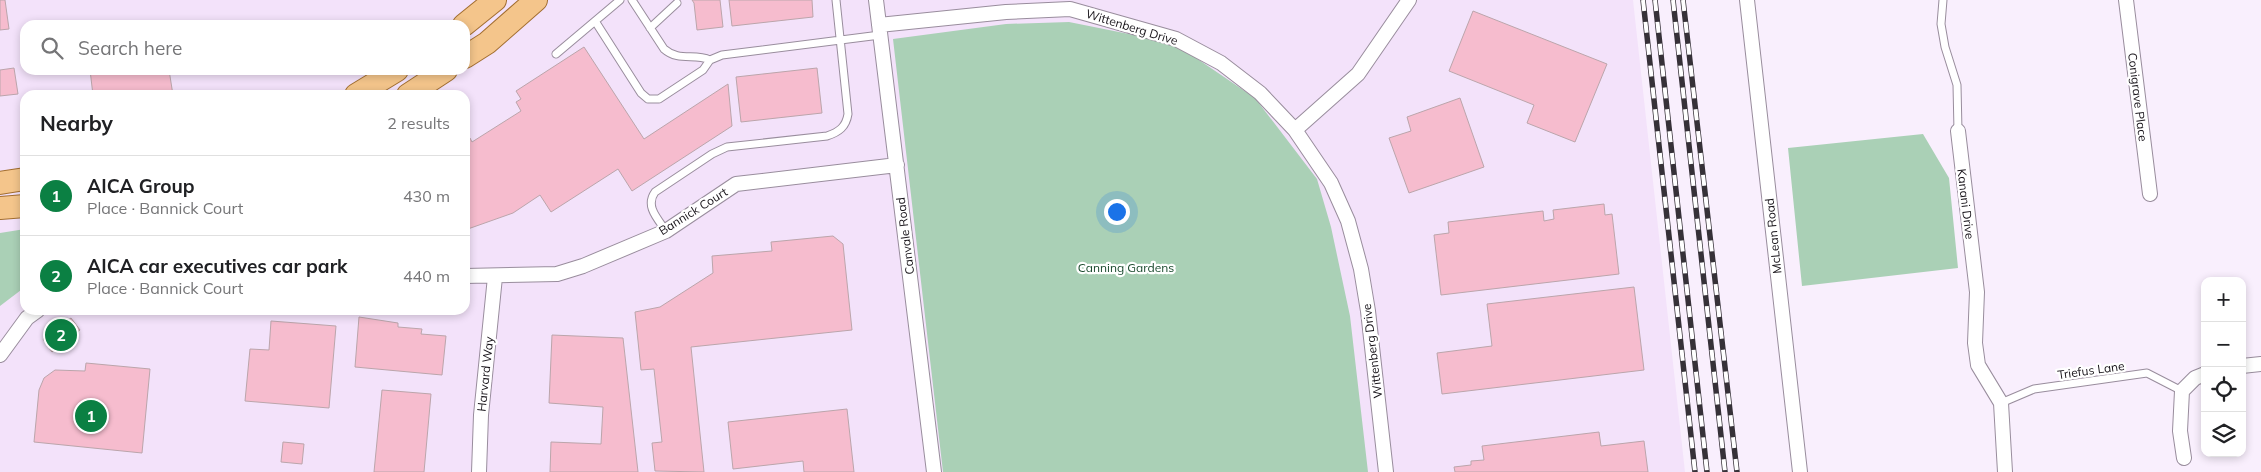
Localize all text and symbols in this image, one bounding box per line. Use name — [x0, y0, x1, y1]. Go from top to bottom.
street label: Wittenberg Drive — [1084, 6, 1180, 48]
search box — [20, 20, 470, 75]
icon: search — [38, 34, 66, 62]
text: Search here — [78, 36, 182, 60]
street label: Conigrave Place — [2125, 52, 2151, 142]
text: Nearby — [40, 110, 113, 136]
text: 2 results — [387, 113, 450, 133]
street label: Kanani Drive — [1954, 168, 1978, 240]
text: AICA Group — [87, 174, 195, 198]
street label: Bannick Court — [656, 184, 730, 238]
text: 1 — [51, 186, 61, 206]
text: 430 m — [403, 186, 450, 206]
street label: Canvale Road — [893, 197, 917, 275]
street label: McLean Road — [1762, 197, 1784, 275]
text: Place · Bannick Court — [87, 198, 243, 218]
your location — [1104, 199, 1130, 225]
text: AICA car executives car park — [87, 254, 348, 278]
park label: Canning Gardens — [1078, 260, 1174, 275]
text: 2 — [51, 266, 61, 286]
text: 440 m — [403, 266, 450, 286]
map controls — [2201, 277, 2246, 457]
button: + — [2201, 277, 2246, 322]
text: Place · Bannick Court — [87, 278, 243, 298]
street label: Wittenberg Drive — [1359, 303, 1385, 399]
pin: 2 — [45, 316, 77, 354]
button: − — [2201, 322, 2246, 367]
street label: Harvard Way — [474, 335, 496, 412]
street label: Triefus Lane — [2057, 358, 2125, 382]
button: locate — [2201, 367, 2246, 412]
pin: 1 — [75, 397, 107, 435]
button: layers — [2201, 412, 2246, 457]

